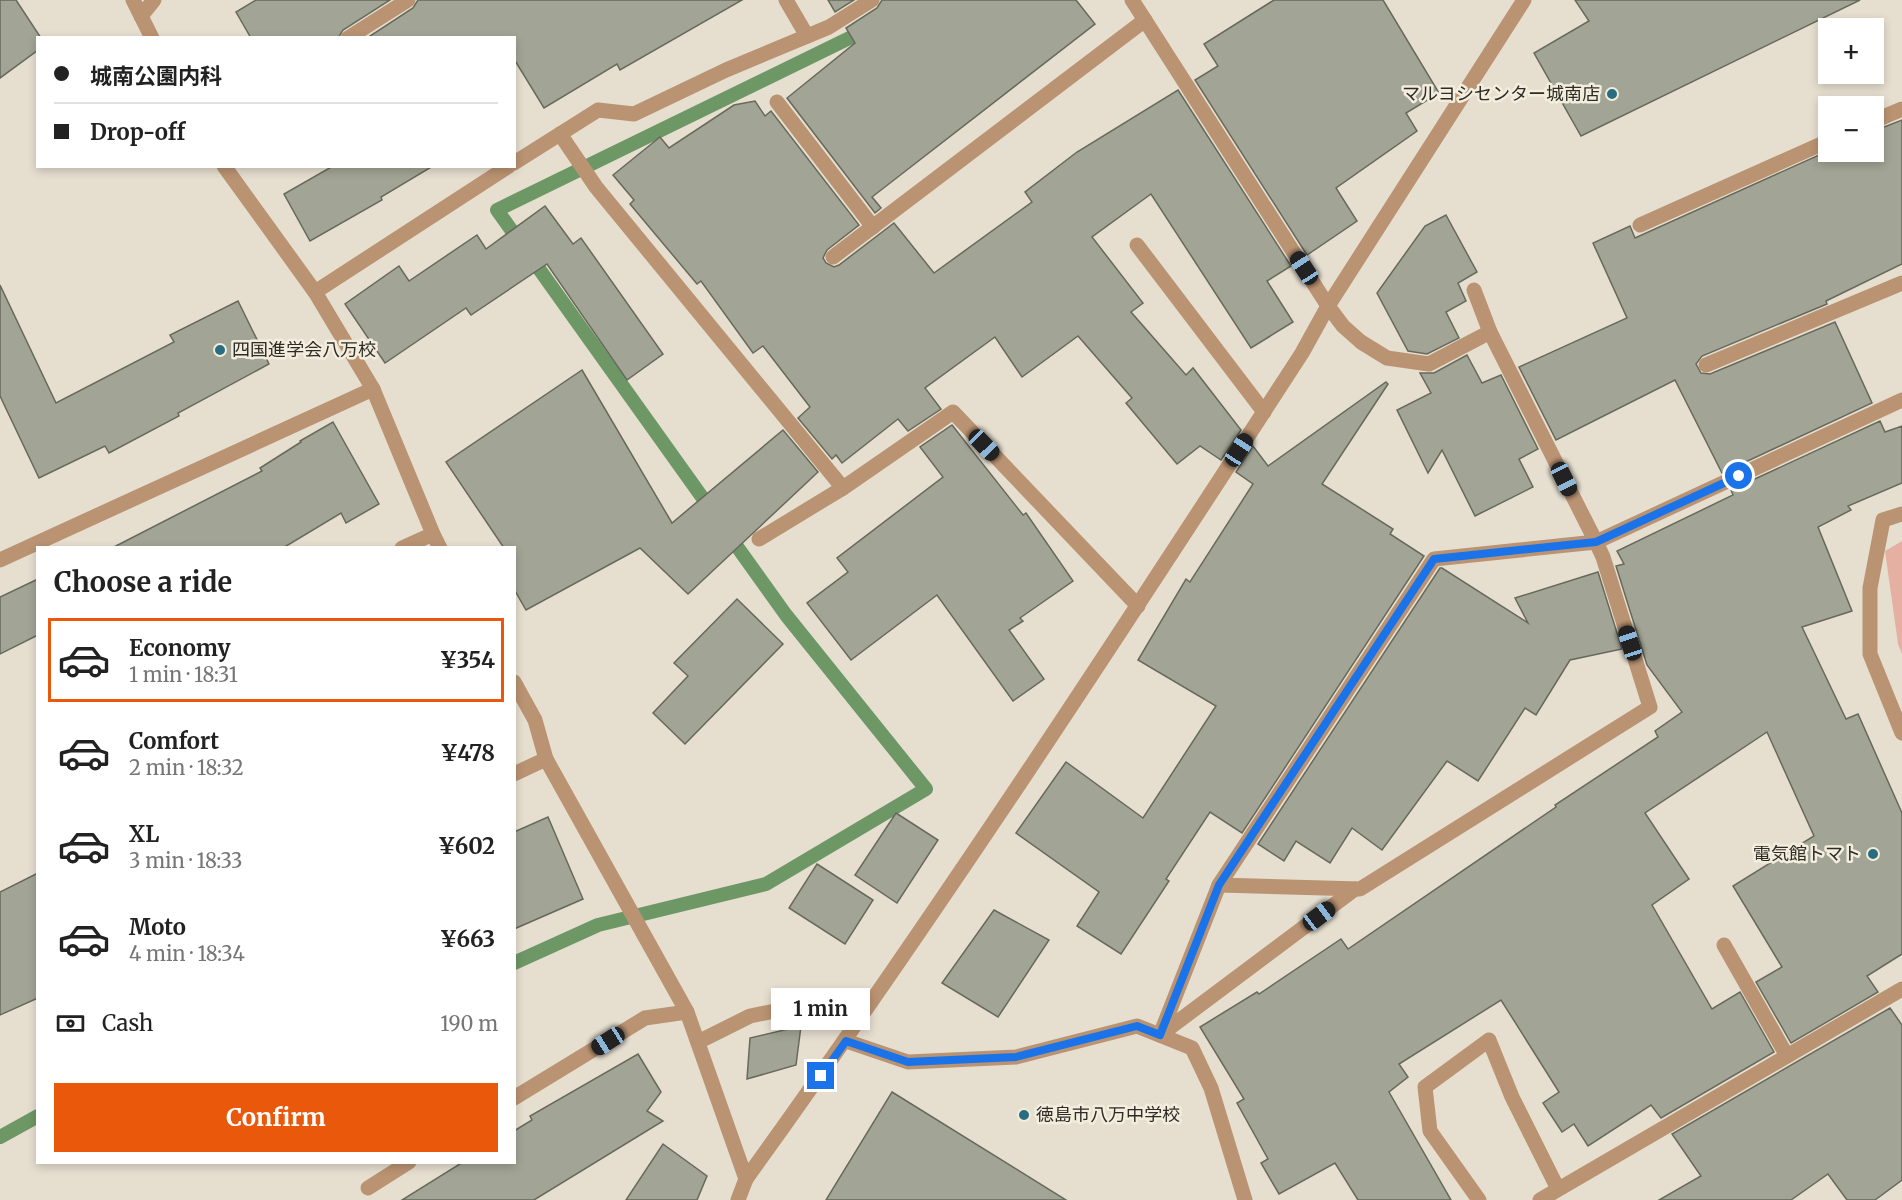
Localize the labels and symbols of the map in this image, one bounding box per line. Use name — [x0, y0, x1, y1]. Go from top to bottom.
place label: マルヨシセンター城南店 — [1402, 82, 1600, 105]
marker: マルヨシセンター城南店 — [1605, 87, 1619, 101]
car — [1287, 248, 1321, 288]
place label: 四国進学会八万校 — [232, 338, 376, 361]
marker: 四国進学会八万校 — [213, 343, 227, 357]
car — [965, 426, 1003, 464]
car — [1222, 430, 1256, 470]
car — [1548, 459, 1580, 499]
route start — [1725, 462, 1752, 489]
car — [1616, 623, 1644, 663]
place label: 電気館トマト — [1753, 842, 1861, 865]
marker: 電気館トマト — [1866, 847, 1880, 861]
car — [1299, 898, 1339, 934]
callout: 1 min — [772, 989, 870, 1031]
car — [588, 1024, 628, 1058]
route end — [807, 1062, 834, 1089]
place label: 徳島市八万中学校 — [1036, 1103, 1180, 1126]
marker: 徳島市八万中学校 — [1017, 1108, 1031, 1122]

